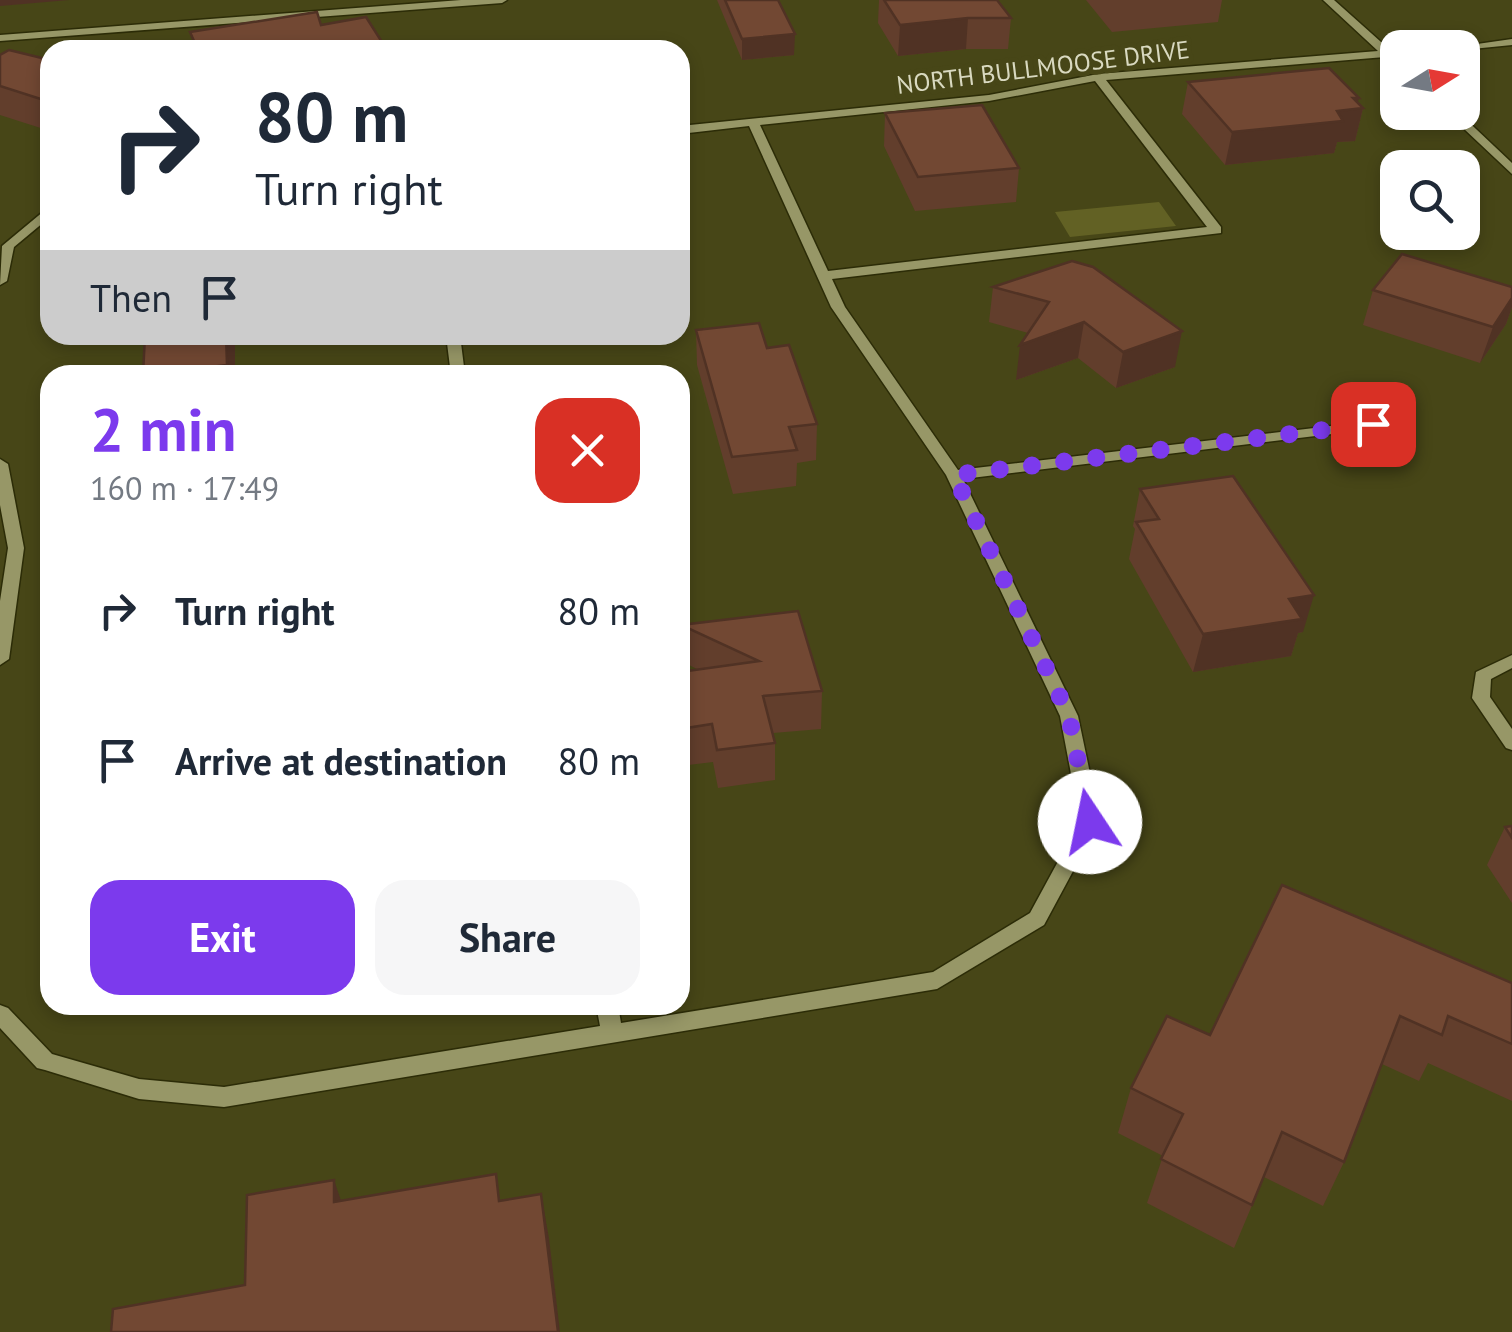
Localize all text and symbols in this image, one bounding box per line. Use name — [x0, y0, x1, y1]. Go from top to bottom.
north arrow — [1380, 30, 1480, 130]
map controls — [1380, 30, 1480, 250]
street label: NORTH BULLMOOSE DRIVE — [895, 33, 1191, 101]
text: 80 m — [255, 71, 408, 161]
icon: right — [90, 80, 220, 210]
button: search — [1380, 150, 1480, 250]
text: Turn right — [255, 159, 443, 217]
icon: arrive — [192, 270, 247, 325]
text: Then — [90, 273, 172, 322]
pin — [1331, 382, 1416, 467]
text: 2 min — [90, 390, 236, 468]
icon: arrive — [1346, 397, 1401, 452]
button: close — [535, 398, 640, 503]
text: 160 m · 17:49 — [90, 467, 279, 509]
icon: right — [90, 583, 145, 638]
text: Turn right — [175, 586, 335, 635]
text: 80 m — [558, 586, 640, 635]
icon: arrive — [90, 733, 145, 788]
text: Arrive at destination — [175, 736, 507, 785]
text: 80 m — [558, 736, 640, 785]
position arrow — [1038, 770, 1142, 874]
button: Exit — [90, 880, 355, 995]
button: Share — [375, 880, 640, 995]

